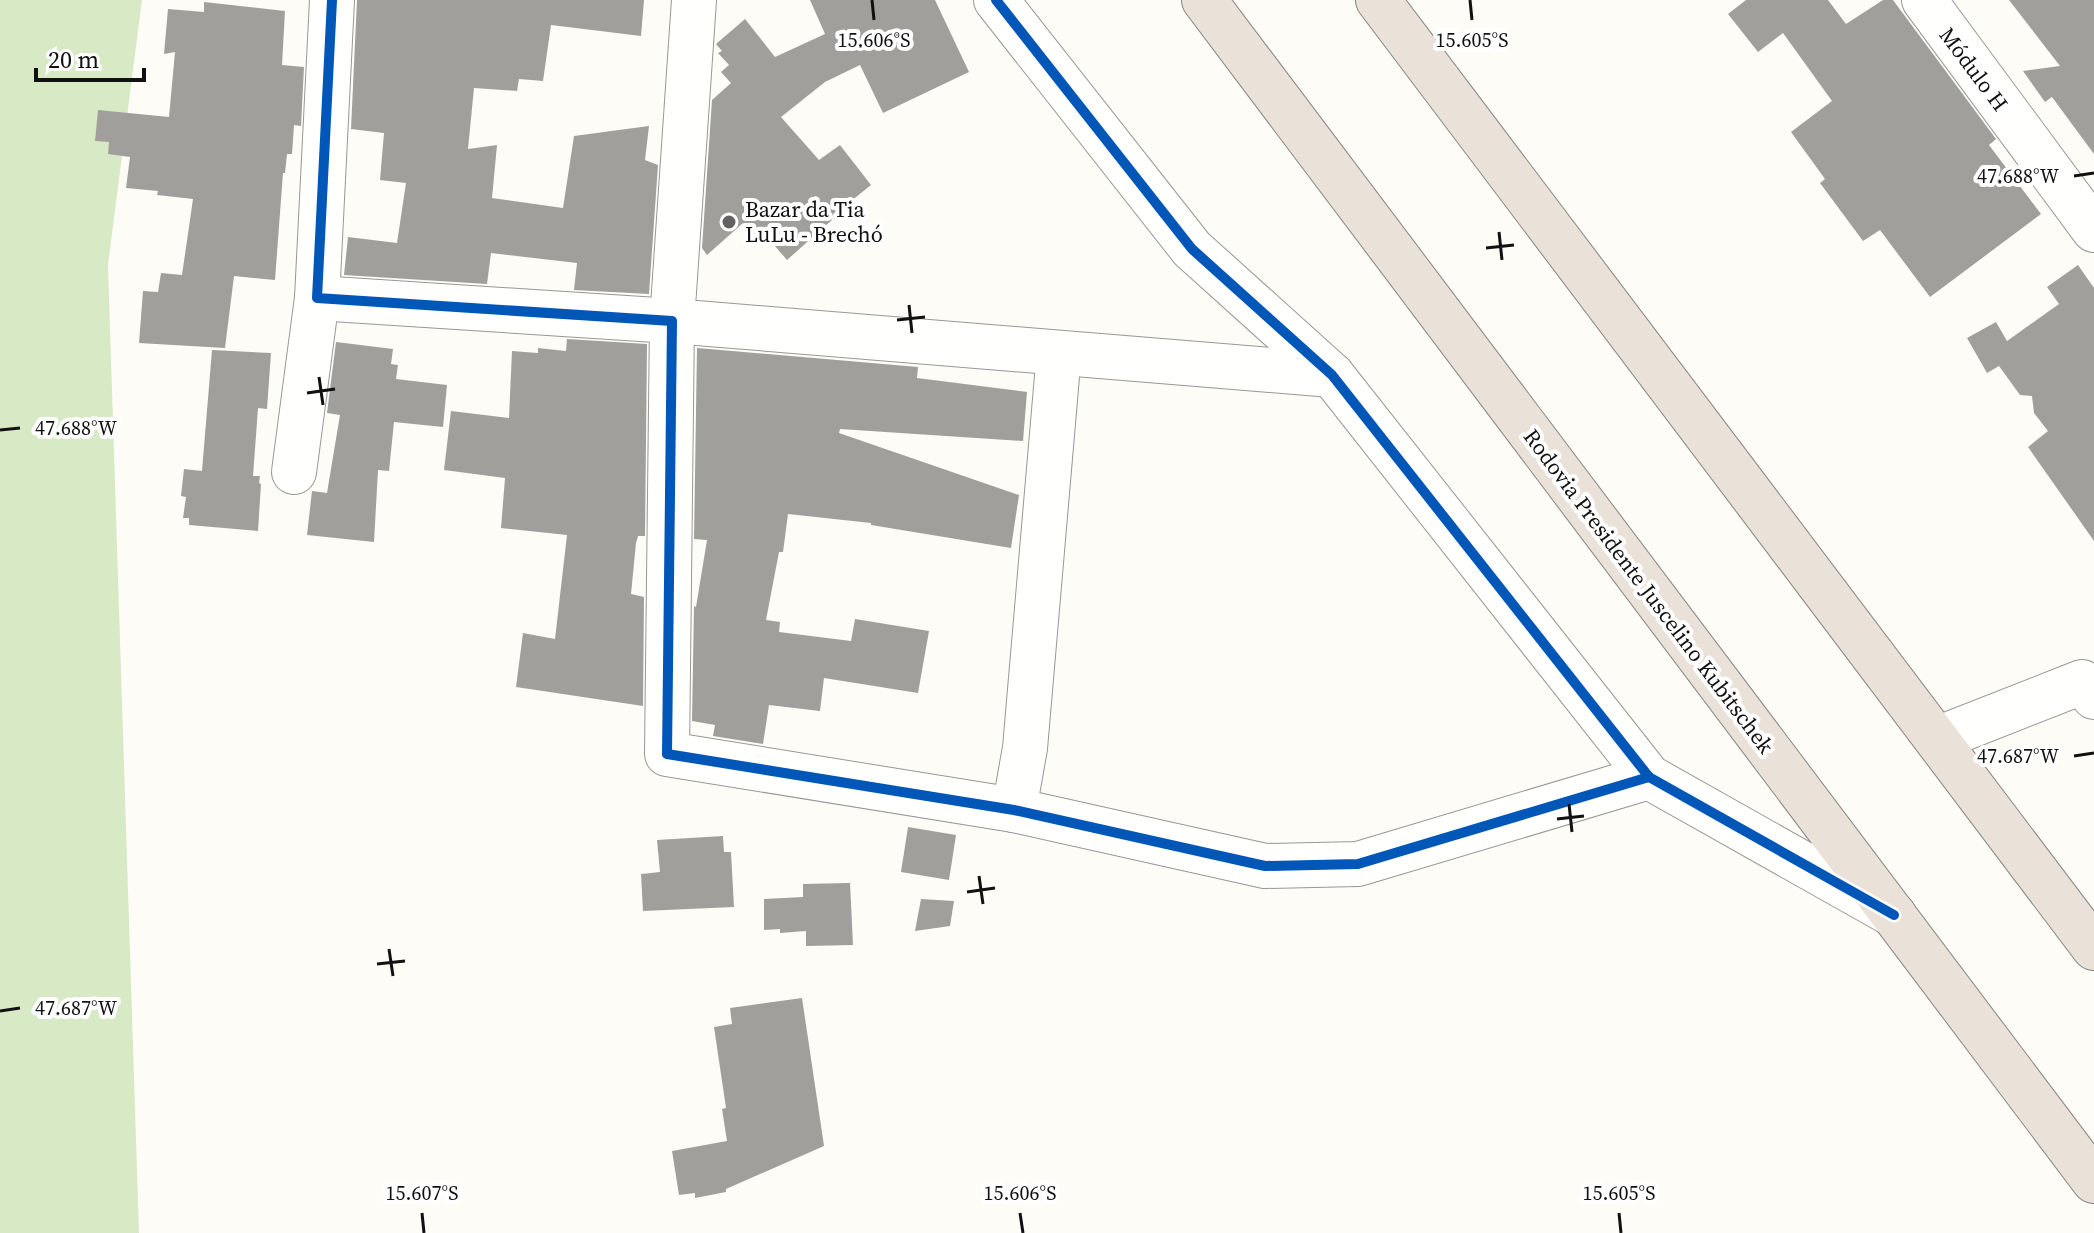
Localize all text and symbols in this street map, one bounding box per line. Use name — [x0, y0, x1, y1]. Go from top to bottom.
street label: Módulo H — [1933, 21, 2015, 117]
text: 15.606°S — [838, 26, 910, 54]
text: 15.605°S — [1436, 26, 1508, 54]
scale bar — [36, 32, 144, 82]
text: 20 m — [48, 43, 99, 76]
text: 47.688°W — [1977, 162, 2060, 190]
place label: Bazar da Tia LuLu - Brechó — [745, 194, 883, 249]
marker: Bazar da Tia LuLu - Brechó — [720, 213, 738, 231]
text: 47.688°W — [35, 414, 118, 442]
street label: Rodovia Presidente Juscelino Kubitschek — [1517, 423, 1782, 760]
text: 47.687°W — [1977, 742, 2060, 770]
text: 47.687°W — [35, 994, 118, 1022]
text: 15.607°S — [386, 1179, 458, 1207]
text: 15.606°S — [984, 1179, 1056, 1207]
text: 15.605°S — [1583, 1179, 1655, 1207]

